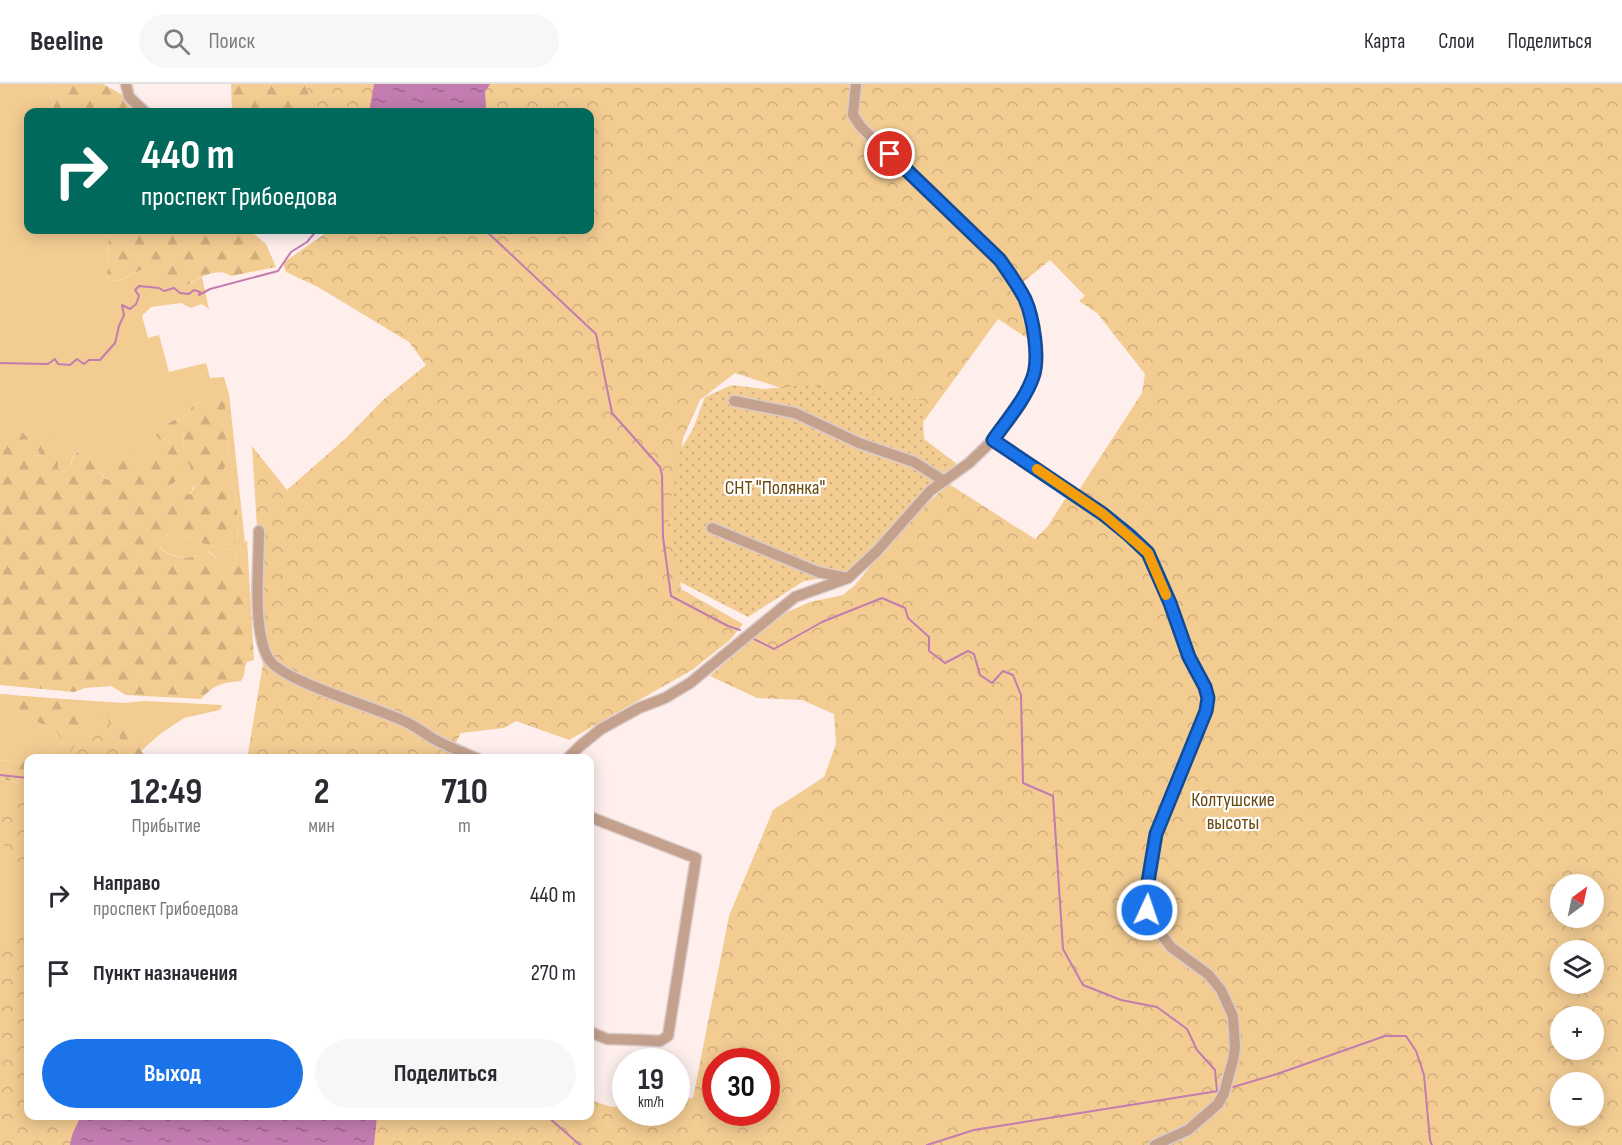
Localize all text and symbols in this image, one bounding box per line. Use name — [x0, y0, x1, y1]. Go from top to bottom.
search box — [139, 14, 559, 68]
text: Beeline — [30, 25, 103, 58]
icon: search — [160, 25, 193, 58]
text: Поиск — [208, 28, 255, 55]
text: Карта — [1364, 29, 1405, 54]
text: Слои — [1438, 29, 1474, 54]
text: Поделиться — [1507, 29, 1592, 54]
pin — [864, 128, 915, 179]
text: 440 m — [141, 130, 235, 181]
icon: right — [42, 132, 120, 210]
icon: arrive — [873, 137, 906, 170]
text: проспект Грибоедова — [141, 181, 337, 213]
park label: СНТ "Полянка" — [725, 476, 825, 500]
text: 12:49 — [130, 771, 202, 814]
text: 2 — [314, 771, 329, 814]
text: 710 — [441, 771, 488, 814]
park label: Колтушские высоты — [1191, 788, 1275, 835]
text: Прибытие — [132, 814, 201, 838]
text: мин — [308, 814, 335, 838]
text: m — [458, 814, 471, 838]
text: Направо — [93, 870, 160, 897]
north arrow — [1550, 874, 1604, 928]
map controls — [1550, 874, 1604, 1126]
position arrow — [1115, 878, 1179, 942]
icon: right — [42, 879, 75, 912]
text: 440 m — [530, 882, 576, 909]
text: проспект Грибоедова — [93, 897, 238, 921]
button: layers — [1550, 940, 1604, 994]
icon: arrive — [42, 957, 75, 990]
text: Пункт назначения — [93, 960, 237, 987]
text: 270 m — [531, 960, 576, 987]
button: + — [1550, 1006, 1604, 1060]
button: Выход — [42, 1039, 303, 1108]
button: Поделиться — [315, 1039, 576, 1108]
speed limit sign: 30 — [702, 1048, 780, 1126]
text: 19 — [638, 1062, 664, 1098]
button: − — [1550, 1072, 1604, 1126]
text: km/h — [638, 1093, 664, 1112]

